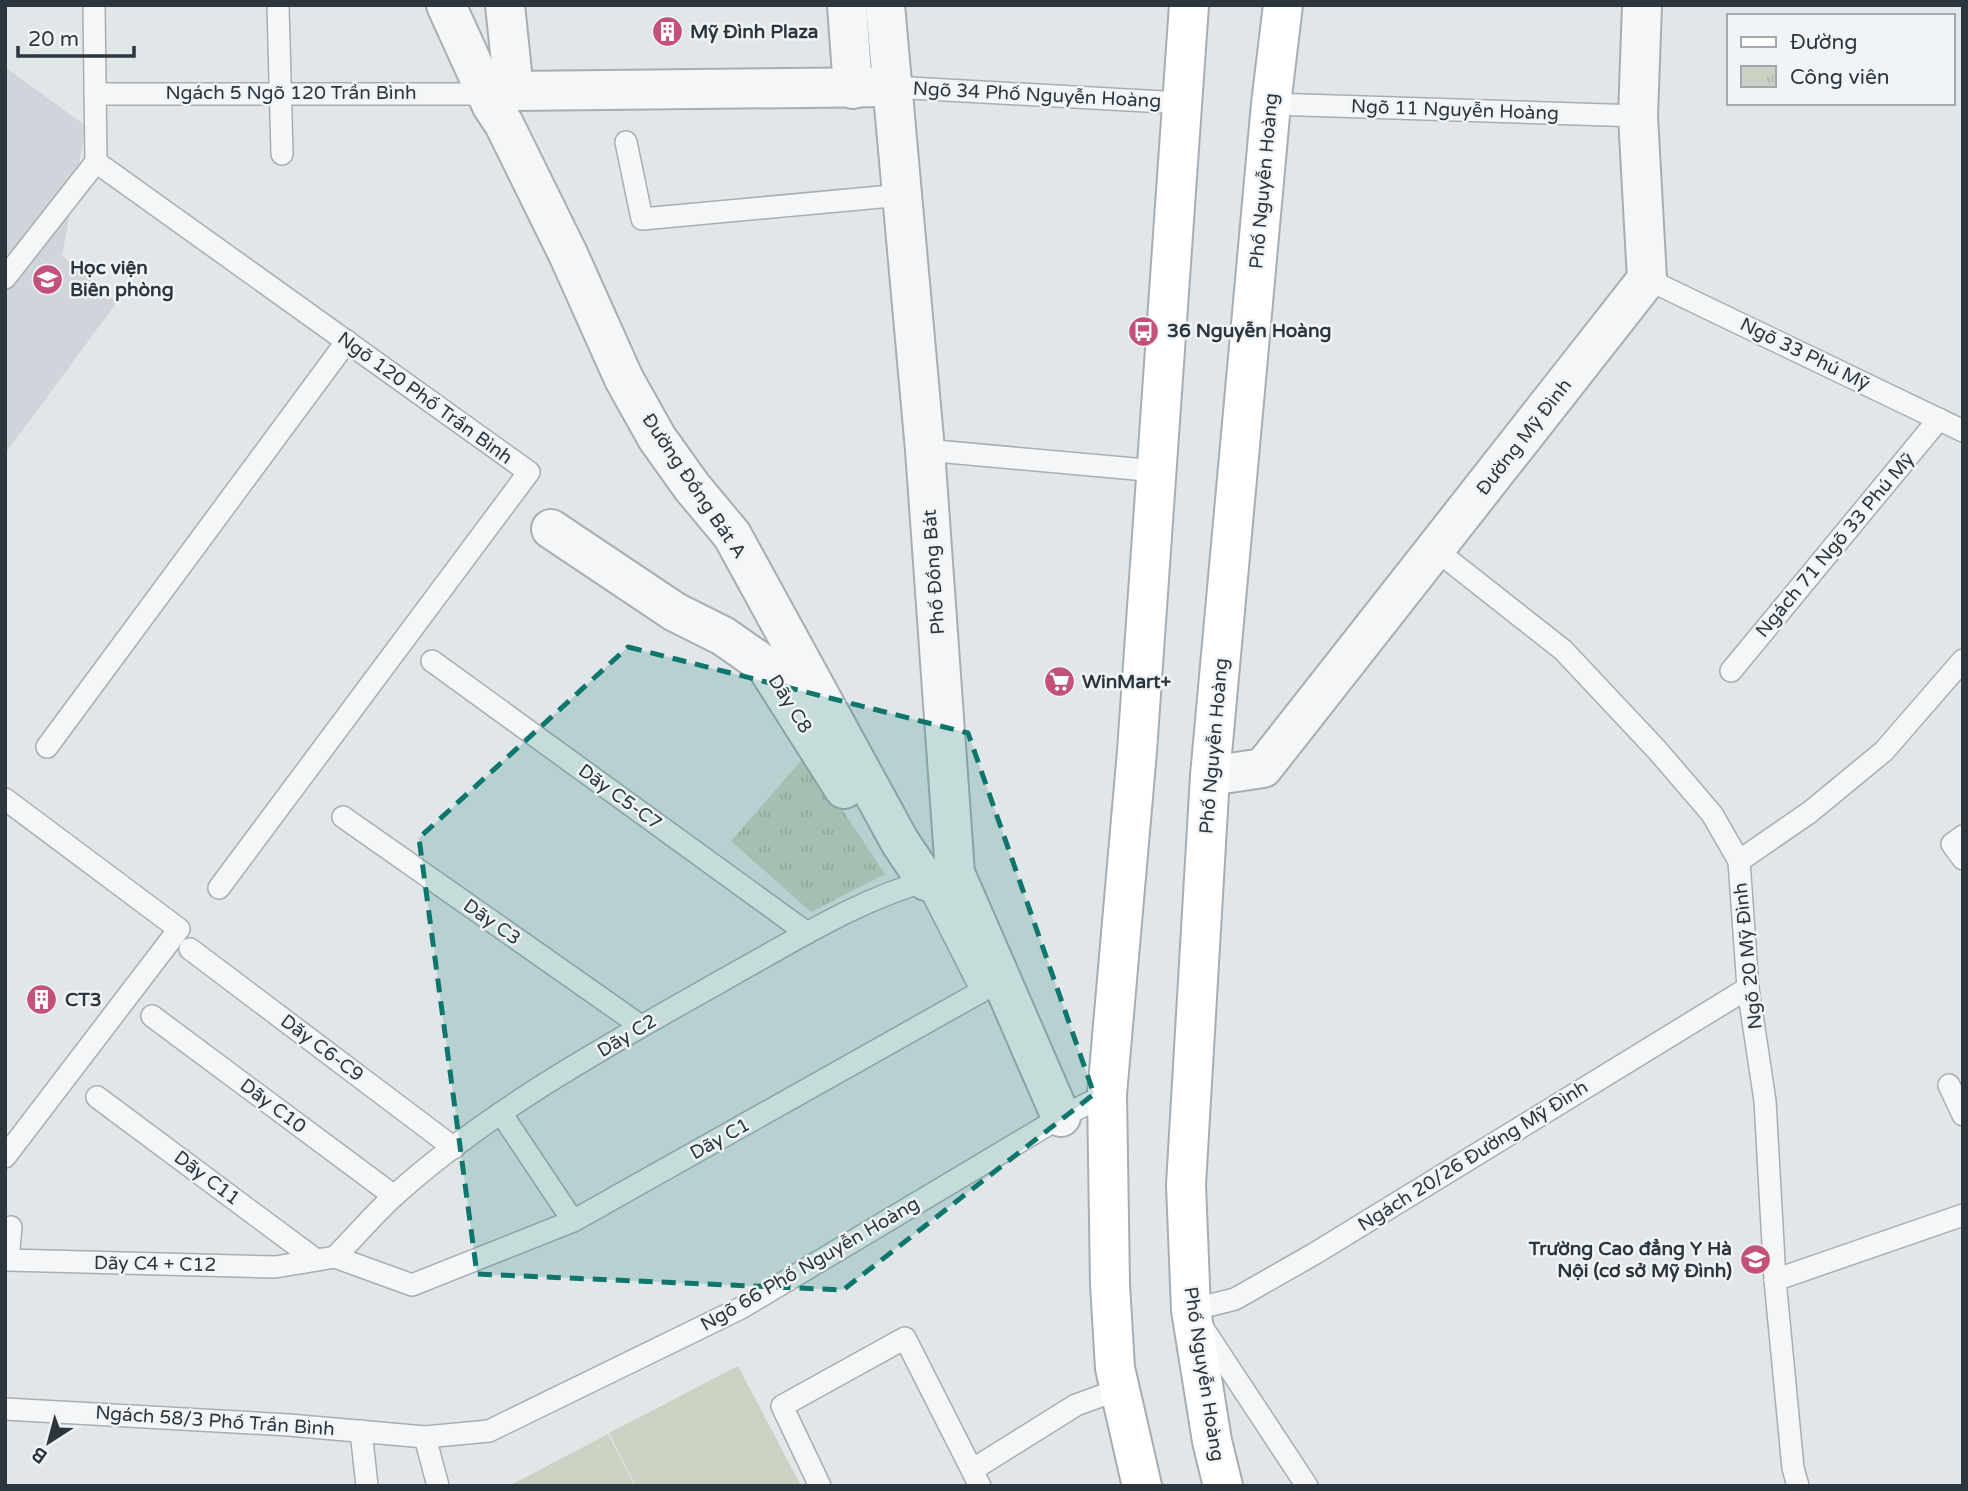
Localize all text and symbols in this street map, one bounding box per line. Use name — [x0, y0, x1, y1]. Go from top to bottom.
scale bar — [18, 14, 133, 58]
legend — [1727, 14, 1954, 105]
building icon: Mỹ Đình Plaza — [650, 15, 684, 49]
place label: Mỹ Đình Plaza — [690, 21, 819, 44]
text: 20 m — [28, 27, 79, 52]
text: Đường — [1790, 30, 1858, 55]
text: Công viên — [1790, 65, 1890, 90]
street label: Ngõ 34 Phố Nguyễn Hoàng — [912, 78, 1162, 112]
street label: Ngách 5 Ngõ 120 Trần Bình — [165, 82, 417, 104]
street label: Phố Nguyễn Hoàng — [1245, 92, 1283, 270]
street label: Ngõ 11 Nguyễn Hoàng — [1351, 95, 1559, 125]
place label: Học viện Biên phòng — [70, 257, 174, 302]
school or university icon: Học viện Biên phòng — [30, 262, 64, 296]
street label: Ngõ 33 Phú Mỹ — [1737, 313, 1873, 395]
bus stop icon: 36 Nguyễn Hoàng — [1127, 314, 1161, 348]
place label: 36 Nguyễn Hoàng — [1167, 320, 1332, 343]
street label: Ngõ 120 Phố Trần Bình — [333, 327, 517, 469]
street label: Đường Mỹ Đình — [1472, 375, 1576, 499]
street label: Đường Đồng Bát A — [637, 409, 751, 563]
street label: Ngách 71 Ngõ 33 Phú Mỹ — [1751, 448, 1919, 642]
street label: Phố Đồng Bát — [919, 509, 949, 635]
street label: Phố Nguyễn Hoàng — [1195, 657, 1233, 835]
supermarket icon: WinMart+ — [1042, 665, 1076, 699]
street label: Dãy C8 — [763, 671, 817, 737]
place label: WinMart+ — [1082, 671, 1172, 693]
street label: Dãy C5-C7 — [574, 759, 666, 835]
street label: Ngõ 20 Mỹ Đình — [1729, 881, 1767, 1031]
street label: Dãy C3 — [459, 894, 525, 950]
building icon: CT3 — [25, 983, 59, 1017]
place label: CT3 — [65, 989, 102, 1011]
street label: Dãy C6-C9 — [276, 1010, 368, 1086]
street label: Dãy C2 — [594, 1010, 660, 1062]
street label: Dãy C10 — [236, 1074, 310, 1138]
street label: Ngách 20/26 Đường Mỹ Đình — [1354, 1076, 1592, 1236]
street label: Dãy C1 — [686, 1114, 754, 1164]
street label: Dãy C11 — [170, 1146, 244, 1210]
street label: Ngõ 66 Phố Nguyễn Hoàng — [697, 1192, 923, 1336]
place label: Trường Cao đẳng Y Hà Nội (cơ sở Mỹ Đình) — [1528, 1238, 1732, 1283]
school or university icon: Trường Cao đẳng Y Hà Nội (cơ sở Mỹ Đình) — [1738, 1243, 1772, 1277]
street label: Dãy C4 + C12 — [94, 1252, 216, 1276]
street label: Phố Nguyễn Hoàng — [1179, 1285, 1229, 1463]
street label: Ngách 58/3 Phố Trần Bình — [95, 1402, 335, 1440]
north arrow — [14, 1407, 84, 1477]
text: B — [28, 1442, 51, 1468]

